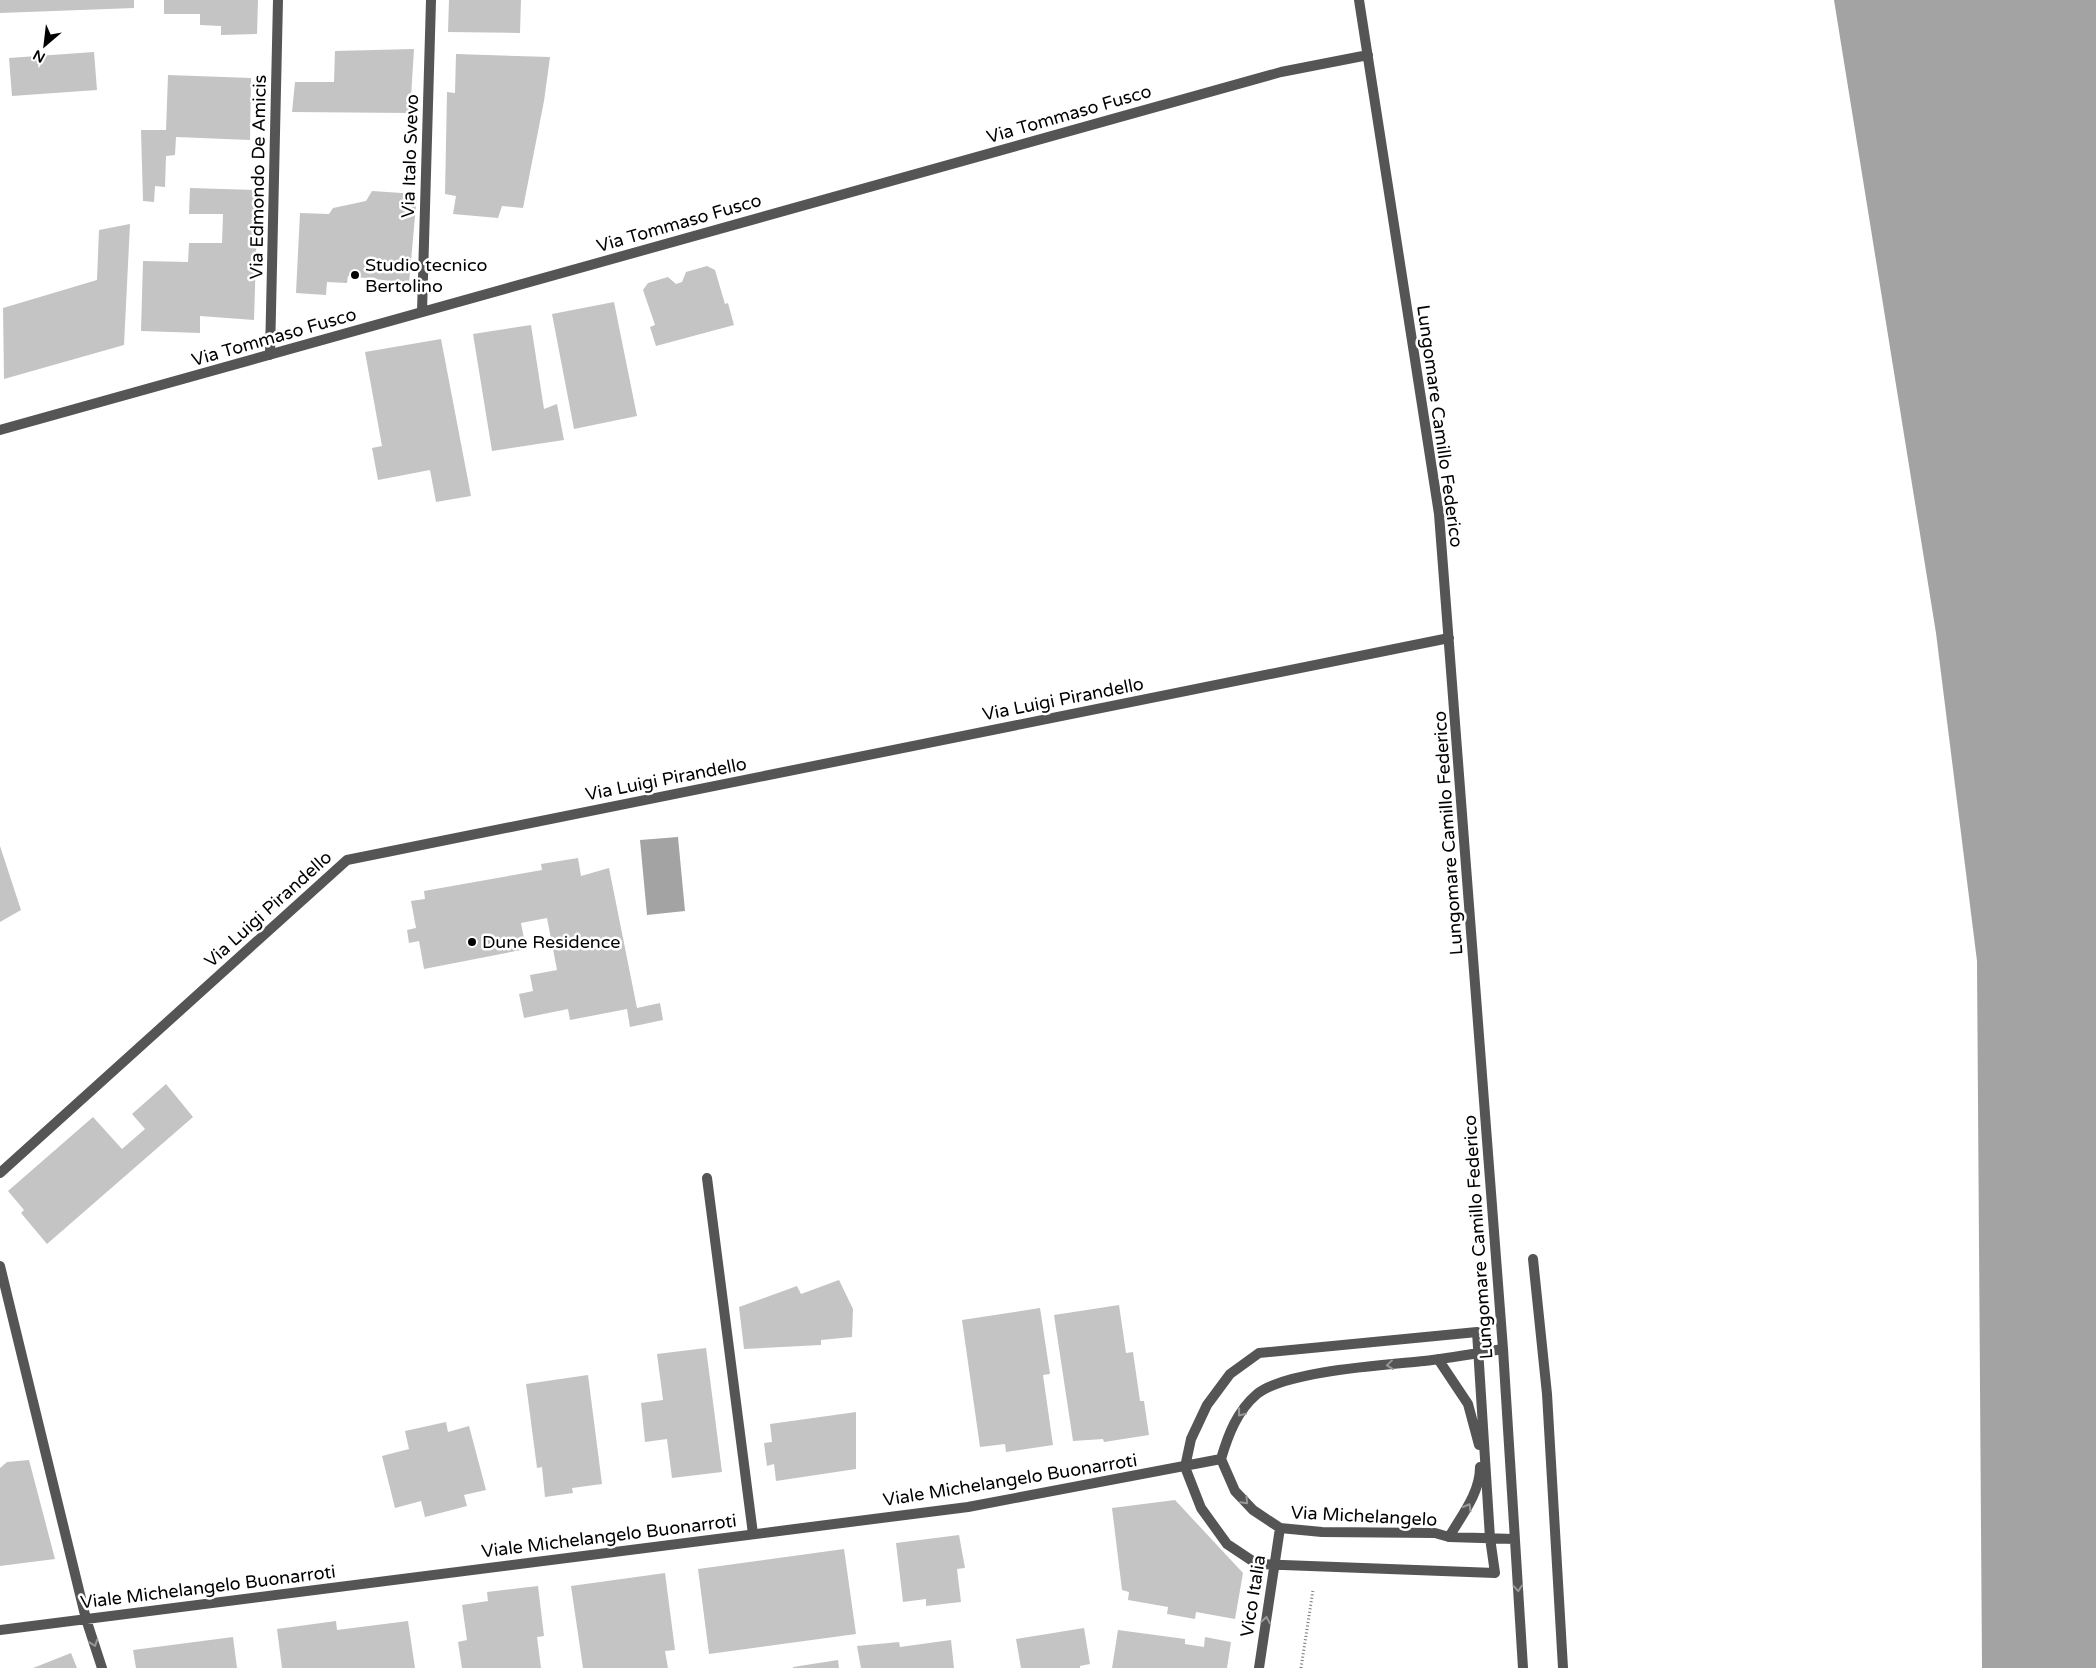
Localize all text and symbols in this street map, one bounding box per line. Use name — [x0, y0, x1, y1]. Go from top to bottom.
north arrow — [20, 20, 70, 70]
text: N — [30, 46, 48, 66]
street label: Via Edmondo De Amicis — [245, 74, 271, 280]
street label: Via Tommaso Fusco — [984, 80, 1154, 148]
street label: Via Italo Svevo — [397, 94, 423, 218]
street label: Via Tommaso Fusco — [594, 189, 764, 257]
place label: Studio tecnico Bertolino — [365, 254, 487, 297]
marker: Studio tecnico Bertolino — [349, 269, 361, 281]
street label: Via Tommaso Fusco — [189, 303, 359, 371]
street label: Lungomare Camillo Federico — [1412, 303, 1468, 549]
street label: Via Luigi Pirandello — [981, 673, 1146, 725]
street label: Lungomare Camillo Federico — [1428, 710, 1468, 956]
street label: Via Luigi Pirandello — [584, 753, 749, 805]
street label: Via Luigi Pirandello — [200, 846, 336, 972]
place label: Dune Residence — [482, 931, 621, 953]
marker: Dune Residence — [466, 936, 478, 948]
street label: Lungomare Camillo Federico — [1458, 1114, 1498, 1360]
one-way arrow — [1385, 1359, 1393, 1370]
one-way arrow — [1238, 1408, 1247, 1417]
street label: Viale Michelangelo Buonarroti — [881, 1449, 1139, 1511]
one-way arrow — [1239, 1495, 1248, 1504]
street label: Via Michelangelo — [1290, 1501, 1438, 1531]
one-way arrow — [1461, 1503, 1471, 1512]
street label: Viale Michelangelo Buonarroti — [480, 1509, 738, 1563]
street label: Vico Italia — [1236, 1553, 1270, 1639]
street label: Viale Michelangelo Buonarroti — [79, 1560, 337, 1614]
one-way arrow — [1512, 1584, 1523, 1592]
one-way arrow — [1261, 1616, 1271, 1624]
one-way arrow — [88, 1639, 98, 1647]

